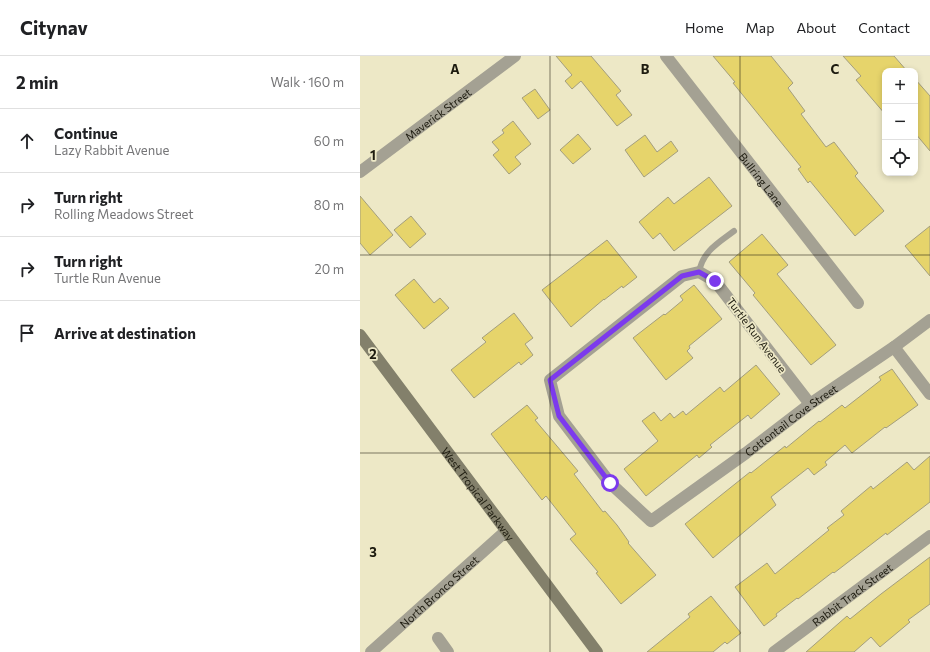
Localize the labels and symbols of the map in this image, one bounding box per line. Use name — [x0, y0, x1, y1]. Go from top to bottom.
text: A — [450, 61, 460, 77]
text: B — [641, 61, 650, 77]
text: C — [831, 61, 840, 77]
street label: Maverick Street — [402, 85, 474, 143]
text: 1 — [370, 147, 376, 163]
street label: Bullring Lane — [737, 150, 787, 209]
route end — [706, 272, 724, 290]
street label: Turtle Run Avenue — [725, 295, 790, 375]
text: 2 — [369, 346, 377, 362]
street label: Cottontail Cove Street — [742, 381, 840, 458]
street label: West Tropical Parkway — [439, 444, 518, 543]
route start — [601, 474, 619, 492]
text: 3 — [369, 544, 377, 560]
street label: North Bronco Street — [397, 552, 481, 630]
street label: Rabbit Track Street — [809, 560, 895, 628]

